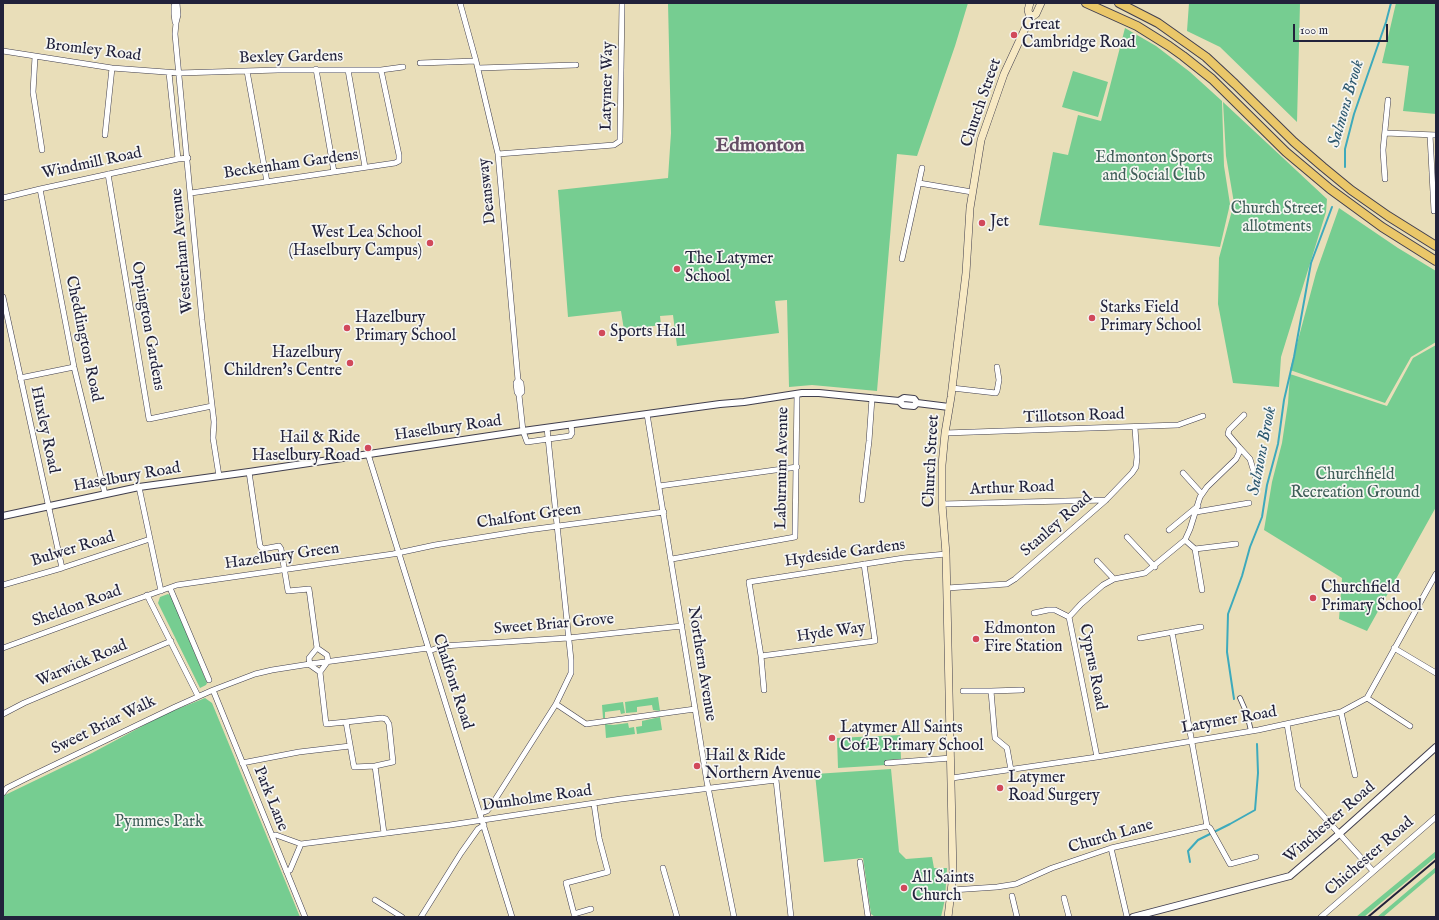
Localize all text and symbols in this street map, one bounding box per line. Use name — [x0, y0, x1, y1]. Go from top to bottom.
place label: Great Cambridge Road — [1022, 16, 1135, 54]
scale bar — [1295, 16, 1390, 42]
text: 100 m — [1300, 23, 1328, 38]
marker: Great Cambridge Road — [1009, 30, 1019, 40]
street label: Bromley Road — [44, 36, 142, 66]
street label: Latymer Way — [598, 41, 618, 131]
street label: Bexley Gardens — [239, 47, 343, 69]
street label: Church Street — [958, 56, 1006, 150]
water label: Salmons Brook — [1325, 58, 1369, 150]
district label: Edmonton — [715, 135, 805, 159]
street label: Windmill Road — [40, 144, 144, 184]
street label: Beckenham Gardens — [222, 146, 360, 184]
park label: Edmonton Sports and Social Club — [1095, 149, 1213, 187]
street label: Deansway — [475, 157, 501, 225]
street label: Westerham Avenue — [168, 187, 198, 315]
park label: Church Street allotments — [1231, 200, 1323, 238]
place label: Jet — [990, 213, 1009, 233]
marker: Jet — [977, 218, 987, 228]
place label: West Lea School (Haselbury Campus) — [289, 224, 422, 262]
marker: West Lea School (Haselbury Campus) — [425, 238, 435, 248]
place label: The Latymer School — [685, 250, 773, 288]
street label: Orpington Gardens — [126, 260, 168, 392]
marker: The Latymer School — [672, 264, 682, 274]
street label: Cheddington Road — [60, 274, 106, 404]
place label: Starks Field Primary School — [1100, 299, 1201, 337]
place label: Hazelbury Primary School — [355, 309, 456, 347]
marker: Starks Field Primary School — [1087, 313, 1097, 323]
marker: Hazelbury Primary School — [342, 323, 352, 333]
place label: Sports Hall — [610, 323, 685, 343]
marker: Sports Hall — [597, 328, 607, 338]
place label: Hazelbury Children's Centre — [224, 344, 342, 382]
marker: Hazelbury Children's Centre — [345, 358, 355, 368]
street label: Huxley Road — [25, 385, 63, 475]
water label: Salmons Brook — [1244, 405, 1282, 497]
street label: Tillotson Road — [1023, 406, 1125, 428]
street label: Laburnum Avenue — [772, 407, 794, 529]
street label: Haselbury Road — [393, 412, 503, 446]
street label: Church Street — [920, 414, 944, 508]
place label: Hail & Ride Haselbury Road — [252, 429, 360, 467]
marker: Hail & Ride Haselbury Road — [363, 443, 373, 453]
street label: Haselbury Road — [72, 459, 182, 497]
park label: Churchfield Recreation Ground — [1290, 466, 1420, 504]
street label: Arthur Road — [969, 478, 1055, 500]
street label: Stanley Road — [1017, 489, 1097, 561]
street label: Chalfont Green — [476, 500, 582, 534]
street label: Bulwer Road — [29, 528, 117, 572]
street label: Hydeside Gardens — [783, 536, 907, 572]
street label: Hazelbury Green — [223, 539, 341, 575]
place label: Churchfield Primary School — [1321, 579, 1422, 617]
street label: Sheldon Road — [30, 582, 124, 632]
marker: Churchfield Primary School — [1308, 593, 1318, 603]
street label: Northern Avenue — [682, 605, 720, 723]
street label: Sweet Briar Grove — [493, 610, 615, 640]
street label: Hyde Way — [795, 619, 867, 647]
place label: Edmonton Fire Station — [984, 620, 1063, 658]
street label: Cyprus Road — [1074, 622, 1110, 712]
street label: Chalfont Road — [428, 632, 476, 732]
marker: Edmonton Fire Station — [971, 634, 981, 644]
street label: Warwick Road — [34, 636, 130, 692]
street label: Sweet Briar Walk — [49, 693, 159, 759]
street label: Latymer Road — [1180, 703, 1278, 739]
place label: Latymer All Saints CofE Primary School — [840, 719, 984, 757]
marker: Latymer All Saints CofE Primary School — [827, 733, 837, 743]
place label: Hail & Ride Northern Avenue — [705, 747, 821, 785]
marker: Hail & Ride Northern Avenue — [692, 761, 702, 771]
street label: Park Lane — [248, 764, 292, 834]
place label: Latymer Road Surgery — [1008, 769, 1100, 807]
street label: Winchester Road — [1280, 778, 1380, 868]
street label: Dunholme Road — [481, 782, 593, 816]
marker: Latymer Road Surgery — [995, 783, 1005, 793]
park label: Pymmes Park — [115, 813, 203, 833]
street label: Chichester Road — [1322, 813, 1418, 901]
street label: Church Lane — [1067, 816, 1155, 858]
place label: All Saints Church — [912, 869, 974, 907]
marker: All Saints Church — [899, 883, 909, 893]

